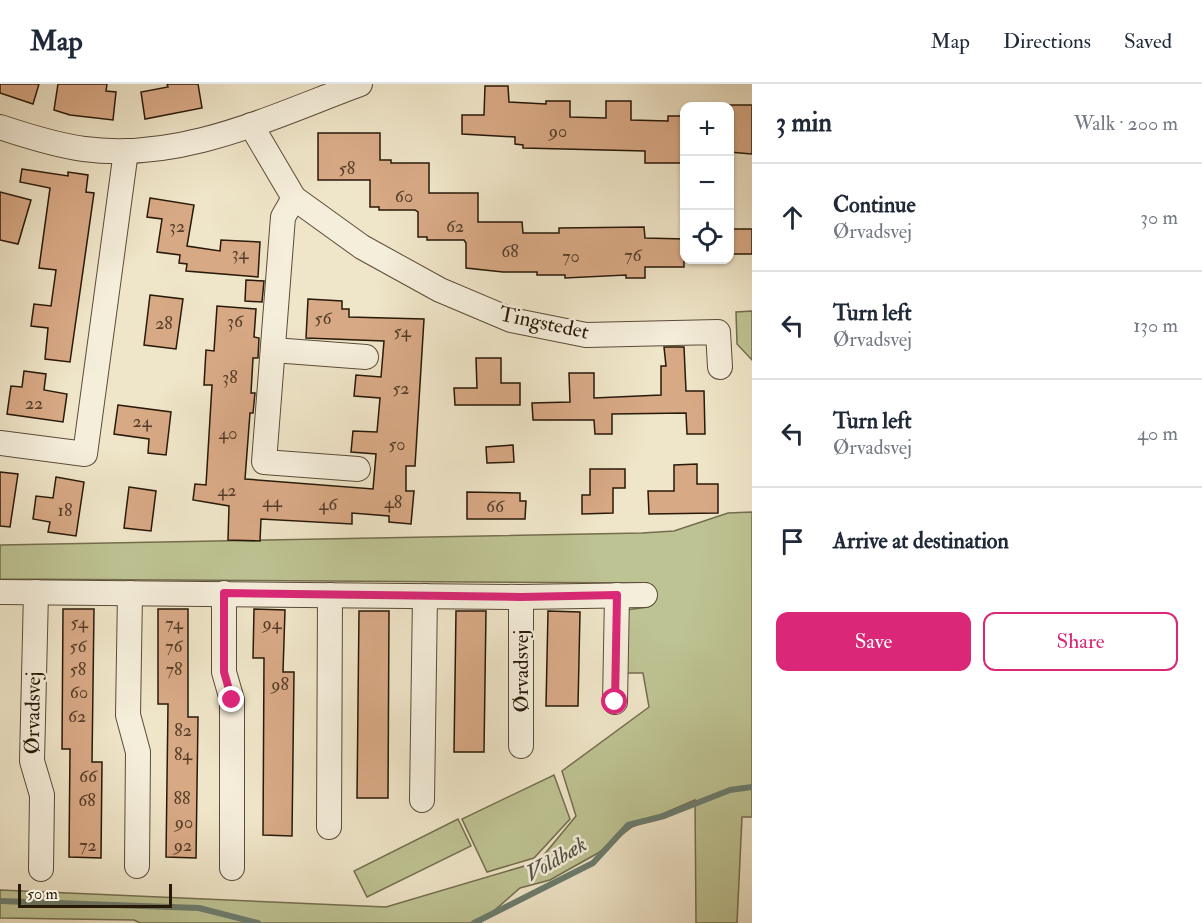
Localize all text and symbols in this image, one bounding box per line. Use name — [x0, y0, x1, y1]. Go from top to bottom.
text: Map — [30, 24, 83, 59]
text: Map — [930, 28, 970, 55]
text: Directions — [1003, 28, 1091, 55]
text: Saved — [1124, 28, 1172, 55]
map controls — [680, 102, 734, 264]
button: + — [680, 102, 734, 156]
text: 3 min — [776, 107, 832, 139]
text: Walk · 200 m — [1074, 111, 1178, 136]
house number: 90 — [547, 120, 567, 143]
button: − — [680, 156, 734, 210]
house number: 58 — [339, 157, 355, 180]
house number: 60 — [395, 185, 413, 208]
text: Continue — [833, 191, 916, 219]
icon: ahead — [776, 201, 809, 234]
text: 30 m — [1140, 205, 1178, 230]
button: locate — [680, 210, 734, 264]
house number: 32 — [169, 215, 185, 238]
house number: 62 — [446, 215, 464, 238]
text: Ørvadsvej — [833, 219, 912, 244]
house number: 68 — [501, 240, 519, 263]
house number: 34 — [232, 242, 250, 265]
house number: 76 — [624, 244, 643, 267]
house number: 70 — [562, 245, 580, 268]
text: Turn left — [833, 299, 912, 327]
street label: Tingstedet — [497, 300, 591, 346]
house number: 56 — [315, 307, 332, 330]
icon: left — [776, 309, 809, 342]
house number: 36 — [227, 310, 244, 333]
house number: 28 — [155, 312, 173, 335]
text: 130 m — [1133, 313, 1178, 338]
house number: 54 — [393, 320, 412, 343]
text: Ørvadsvej — [833, 327, 912, 352]
house number: 38 — [222, 366, 238, 389]
house number: 52 — [393, 377, 409, 400]
house number: 22 — [25, 392, 43, 415]
text: Turn left — [833, 407, 912, 435]
house number: 24 — [133, 410, 153, 433]
icon: left — [776, 417, 809, 450]
text: 40 m — [1137, 421, 1178, 446]
house number: 40 — [219, 422, 237, 445]
house number: 50 — [389, 433, 405, 456]
text: Ørvadsvej — [833, 435, 912, 460]
house number: 42 — [218, 479, 236, 502]
house number: 44 — [262, 490, 283, 513]
house number: 48 — [384, 491, 402, 514]
house number: 46 — [319, 493, 338, 516]
house number: 66 — [486, 495, 505, 518]
house number: 18 — [58, 499, 72, 522]
icon: arrive — [776, 525, 809, 558]
text: Arrive at destination — [833, 527, 1009, 555]
house number: 54 — [70, 611, 89, 634]
house number: 74 — [165, 612, 184, 635]
house number: 94 — [261, 612, 283, 635]
button: Save — [776, 612, 971, 671]
button: Share — [983, 612, 1178, 671]
street label: Ørvadsvej — [508, 630, 535, 712]
house number: 56 — [70, 635, 87, 658]
house number: 76 — [165, 635, 184, 658]
house number: 58 — [70, 658, 86, 681]
house number: 78 — [166, 658, 182, 681]
street label: Ørvadsvej — [19, 671, 47, 755]
house number: 98 — [269, 673, 289, 696]
house number: 60 — [70, 681, 88, 704]
route end — [218, 686, 244, 712]
route start — [601, 688, 627, 714]
house number: 62 — [68, 705, 86, 728]
house number: 82 — [174, 719, 192, 742]
house number: 84 — [174, 743, 193, 766]
house number: 66 — [79, 765, 98, 788]
house number: 88 — [174, 787, 190, 810]
house number: 68 — [78, 789, 96, 812]
house number: 90 — [173, 811, 193, 834]
water label: Voldbæk — [520, 830, 592, 888]
house number: 72 — [79, 834, 97, 857]
house number: 92 — [172, 834, 192, 857]
scale bar — [18, 881, 172, 908]
text: 50 m — [27, 884, 58, 904]

